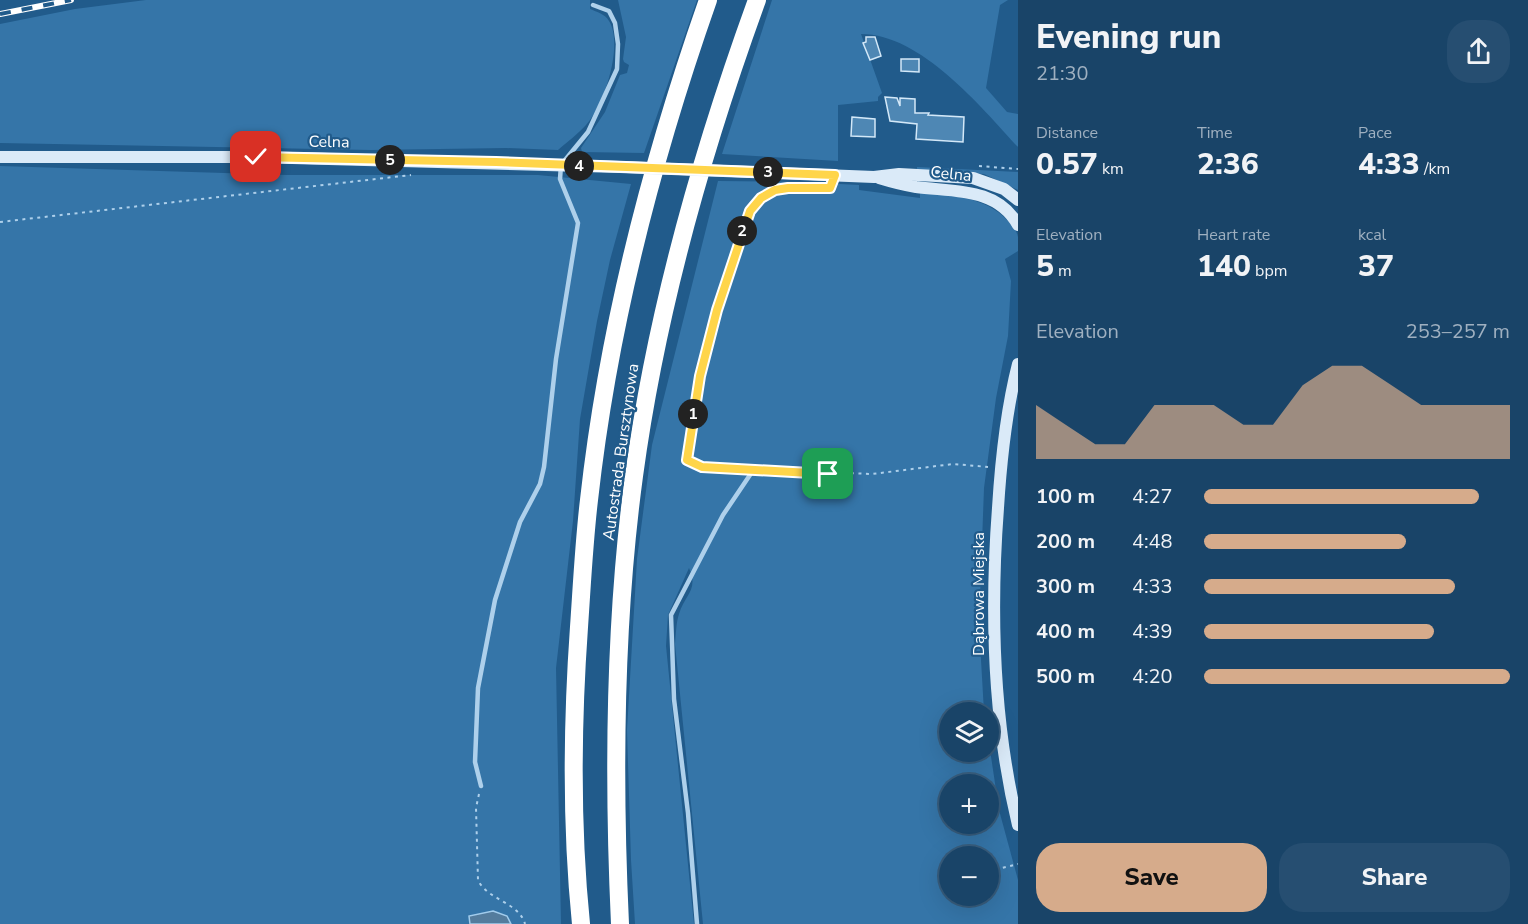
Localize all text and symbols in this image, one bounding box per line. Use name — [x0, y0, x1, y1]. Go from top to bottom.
text: Evening run — [1036, 15, 1221, 60]
button: share — [1447, 20, 1510, 83]
text: 21:30 — [1036, 60, 1089, 87]
text: Distance — [1036, 122, 1098, 144]
text: Time — [1197, 122, 1233, 144]
text: Pace — [1358, 122, 1392, 144]
pin — [230, 131, 281, 182]
street label: Celna — [308, 131, 350, 153]
icon: check — [239, 140, 272, 173]
text: 0.57 — [1036, 144, 1098, 185]
text: 2:36 — [1197, 144, 1259, 185]
text: 4:33 — [1358, 144, 1420, 185]
pin: 5 — [375, 145, 405, 175]
text: 5 — [385, 149, 395, 171]
pin: 4 — [564, 151, 594, 181]
text: 4 — [574, 155, 584, 177]
pin: 3 — [753, 157, 783, 187]
text: km — [1098, 158, 1124, 180]
text: /km — [1420, 158, 1450, 180]
text: 3 — [763, 161, 773, 183]
street label: Celna — [929, 161, 973, 187]
pin: 2 — [727, 216, 757, 246]
text: 2 — [737, 220, 747, 242]
text: Elevation — [1036, 224, 1102, 246]
text: Heart rate — [1197, 224, 1270, 246]
text: kcal — [1358, 224, 1386, 246]
text: 5 — [1036, 246, 1054, 287]
text: 140 — [1197, 246, 1251, 287]
text: 37 — [1358, 246, 1394, 287]
text: m — [1054, 260, 1072, 282]
text: bpm — [1251, 260, 1287, 282]
text: Elevation — [1036, 318, 1119, 345]
text: 253–257 m — [1406, 318, 1510, 345]
street label: Autostrada Bursztynowa — [598, 362, 644, 542]
pin: 1 — [678, 399, 708, 429]
text: 1 — [688, 403, 698, 425]
pin — [802, 448, 853, 499]
icon: arrive — [811, 457, 844, 490]
text: 100 m — [1036, 483, 1095, 510]
text: 4:27 — [1132, 483, 1173, 510]
text: 200 m — [1036, 528, 1095, 555]
text: 4:48 — [1132, 528, 1173, 555]
street label: Dąbrowa Miejska — [968, 532, 990, 656]
text: 300 m — [1036, 573, 1095, 600]
text: 4:33 — [1132, 573, 1173, 600]
text: 400 m — [1036, 618, 1095, 645]
text: 4:39 — [1132, 618, 1173, 645]
text: 500 m — [1036, 663, 1095, 690]
text: 4:20 — [1132, 663, 1173, 690]
map controls — [939, 702, 999, 906]
button: layers — [939, 702, 999, 762]
button: + — [939, 774, 999, 834]
button: Save — [1036, 843, 1267, 912]
button: Share — [1279, 843, 1510, 912]
button: − — [939, 846, 999, 906]

